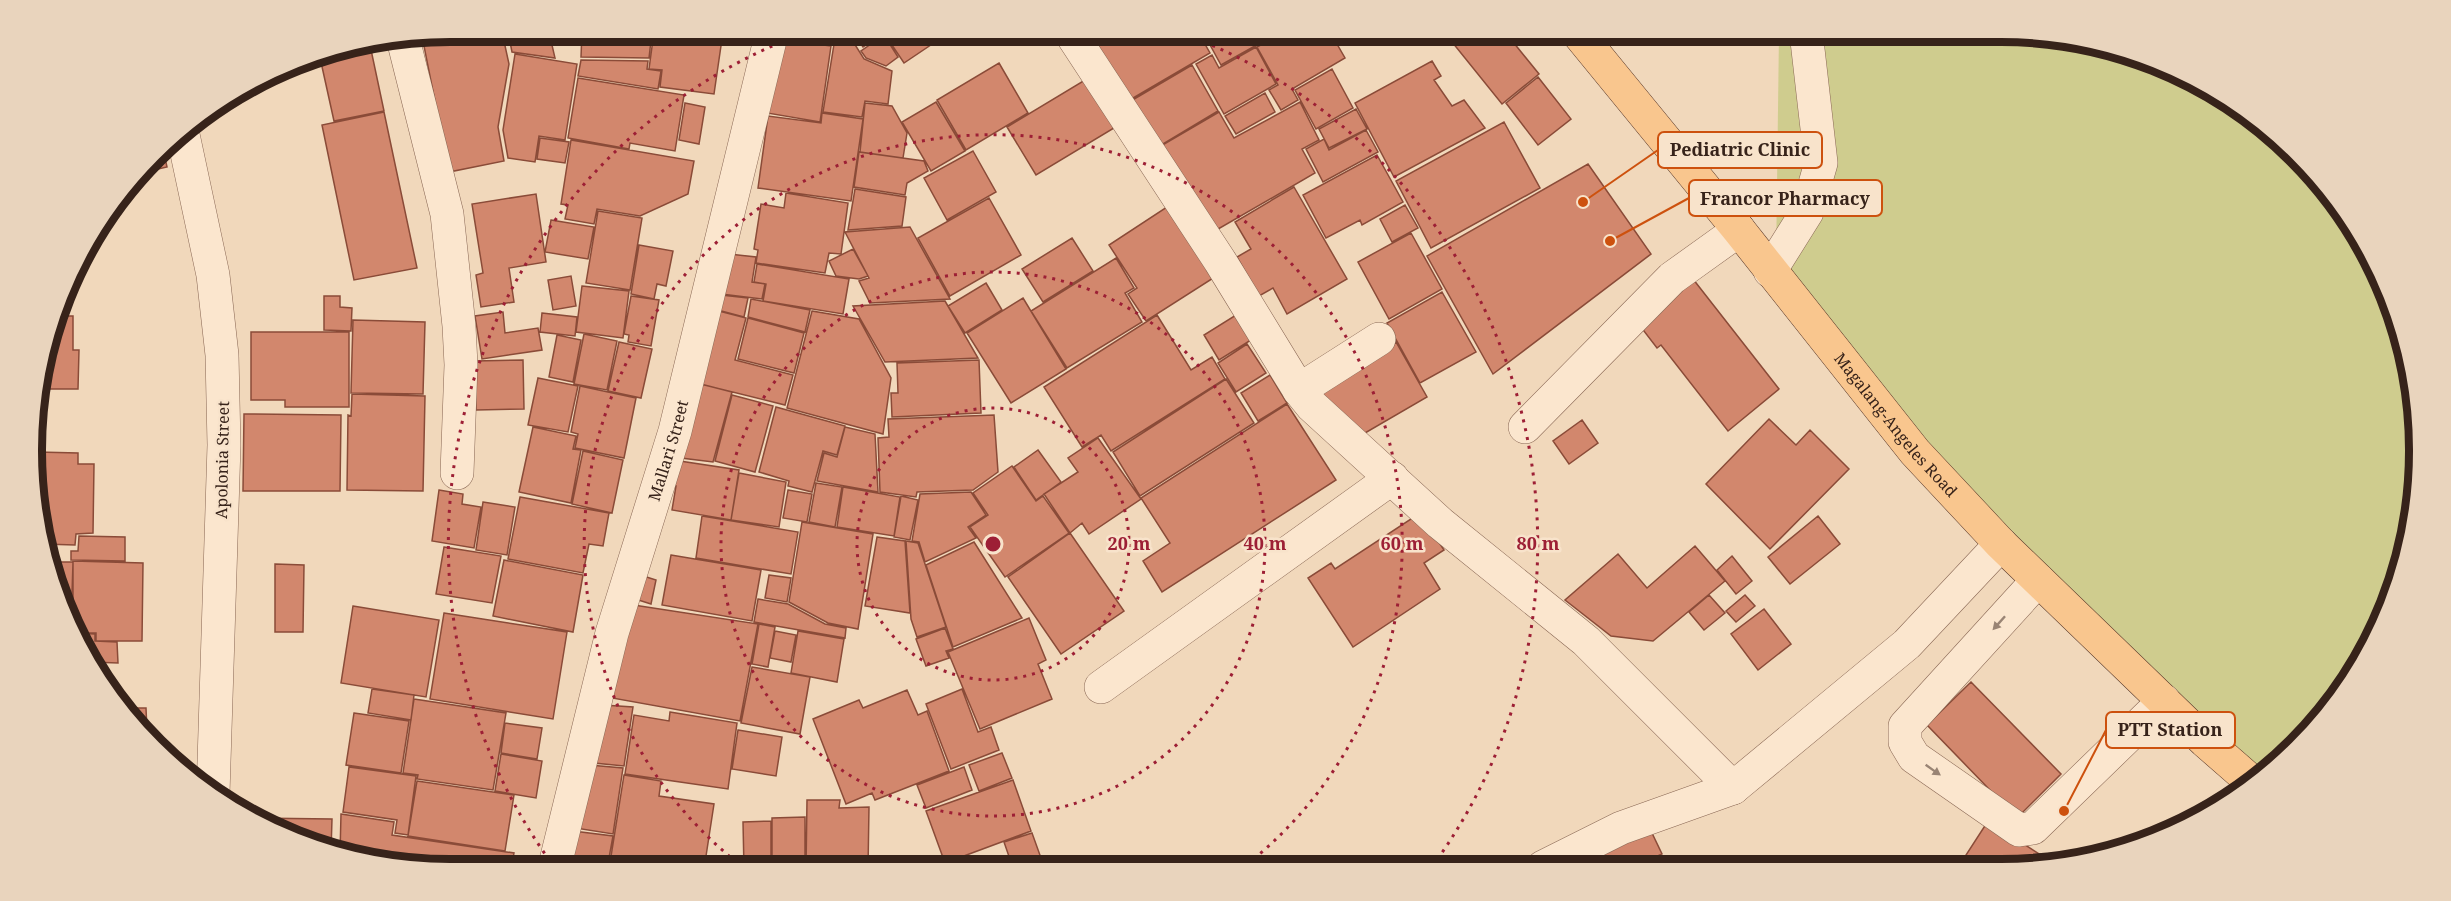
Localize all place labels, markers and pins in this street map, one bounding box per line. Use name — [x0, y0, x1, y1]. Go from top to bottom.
callout: Pediatric Clinic — [1658, 132, 1822, 168]
callout: Francor Pharmacy — [1689, 180, 1882, 216]
centre of rings — [983, 534, 1003, 554]
callout: PTT Station — [2106, 712, 2235, 748]

